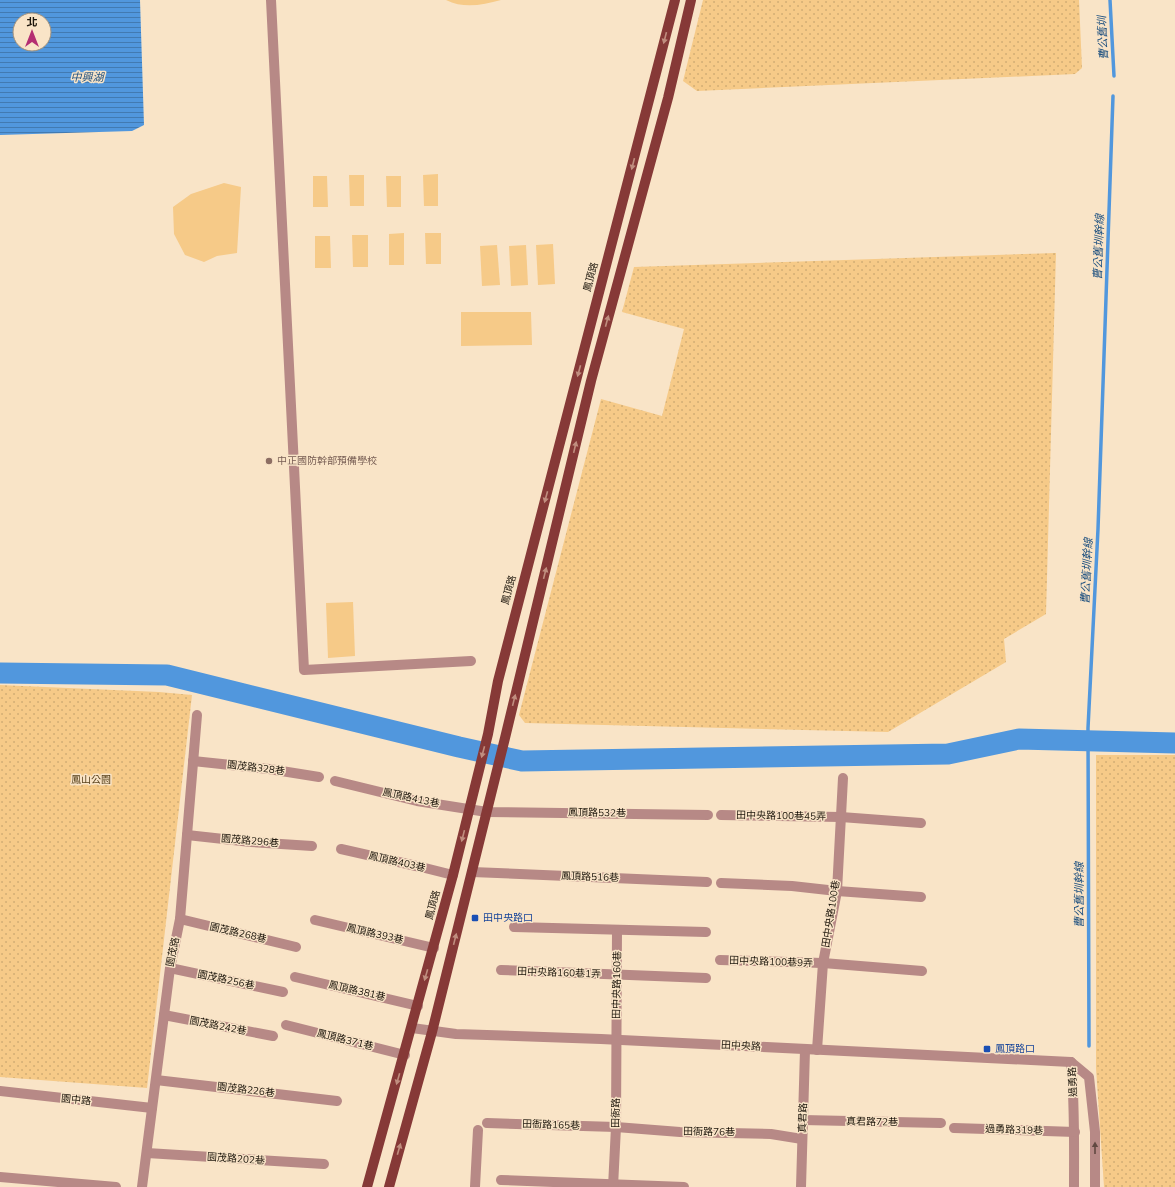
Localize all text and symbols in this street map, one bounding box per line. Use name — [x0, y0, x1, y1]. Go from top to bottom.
north arrow — [12, 12, 52, 52]
water label: 曹公舊圳 — [1094, 14, 1112, 60]
text: 北 — [27, 15, 38, 30]
one-way arrow — [662, 32, 668, 44]
water label: 中興湖 — [71, 70, 105, 85]
one-way arrow — [629, 157, 635, 170]
water label: 曹公舊圳幹線 — [1090, 212, 1108, 280]
street label: 鳳頂路 — [580, 261, 602, 293]
one-way arrow — [605, 315, 611, 327]
one-way arrow — [576, 365, 582, 377]
one-way arrow — [573, 441, 579, 453]
place label: 中正國防幹部預備學校 — [277, 454, 377, 468]
marker: 中正國防幹部預備學校 — [264, 456, 274, 466]
one-way arrow — [543, 491, 549, 503]
water label: 曹公舊圳幹線 — [1078, 536, 1096, 604]
one-way arrow — [542, 567, 548, 579]
street label: 鳳頂路 — [498, 574, 520, 606]
one-way arrow — [512, 694, 518, 706]
one-way arrow — [480, 746, 486, 758]
street label: 園茂路328巷 — [226, 758, 286, 778]
park label: 鳳山公園 — [71, 773, 111, 787]
street label: 鳳頂路413巷 — [381, 785, 441, 811]
street label: 鳳頂路532巷 — [568, 805, 626, 821]
street label: 田中央路100巷45弄 — [736, 808, 826, 824]
one-way arrow — [459, 830, 465, 842]
street label: 園茂路296巷 — [221, 831, 279, 851]
street label: 鳳頂路403巷 — [367, 849, 427, 875]
water label: 曹公舊圳幹線 — [1072, 860, 1087, 928]
street label: 鳳頂路516巷 — [561, 869, 619, 885]
street label: 田中央路100巷 — [819, 879, 843, 949]
street label: 鳳頂路 — [422, 889, 444, 921]
place label: 田中央路口 — [483, 911, 533, 925]
marker: 田中央路口 — [470, 913, 480, 923]
street label: 園茂路268巷 — [208, 920, 268, 946]
street label: 鳳頂路393巷 — [345, 921, 405, 947]
one-way arrow — [452, 933, 458, 945]
street label: 園茂路 — [163, 936, 183, 968]
street label: 田中央路160巷 — [609, 951, 625, 1019]
street label: 田中央路100巷9弄 — [729, 954, 813, 970]
street label: 田中央路160巷1弄 — [517, 965, 601, 981]
street label: 園茂路256巷 — [196, 967, 256, 993]
one-way arrow — [423, 969, 429, 981]
street label: 鳳頂路381巷 — [327, 978, 387, 1004]
street label: 園茂路242巷 — [188, 1014, 248, 1038]
street label: 鳳頂路371巷 — [315, 1026, 375, 1054]
street label: 田中央路 — [721, 1038, 761, 1054]
place label: 鳳頂路口 — [995, 1042, 1035, 1056]
marker: 鳳頂路口 — [982, 1044, 992, 1054]
street label: 過勇路 — [1065, 1067, 1081, 1097]
one-way arrow — [395, 1073, 401, 1085]
street label: 園茂路226巷 — [216, 1080, 276, 1100]
street label: 園中路 — [60, 1091, 92, 1109]
street label: 田衙路 — [609, 1098, 623, 1128]
street label: 真君路 — [795, 1103, 811, 1133]
street label: 真君路72巷 — [846, 1115, 898, 1129]
street label: 田衙路165巷 — [522, 1117, 580, 1133]
street label: 過勇路319巷 — [985, 1122, 1043, 1138]
street label: 田衙路76巷 — [683, 1125, 735, 1139]
one-way arrow — [1092, 1141, 1098, 1154]
one-way arrow — [396, 1143, 402, 1155]
street label: 園茂路202巷 — [207, 1150, 265, 1168]

